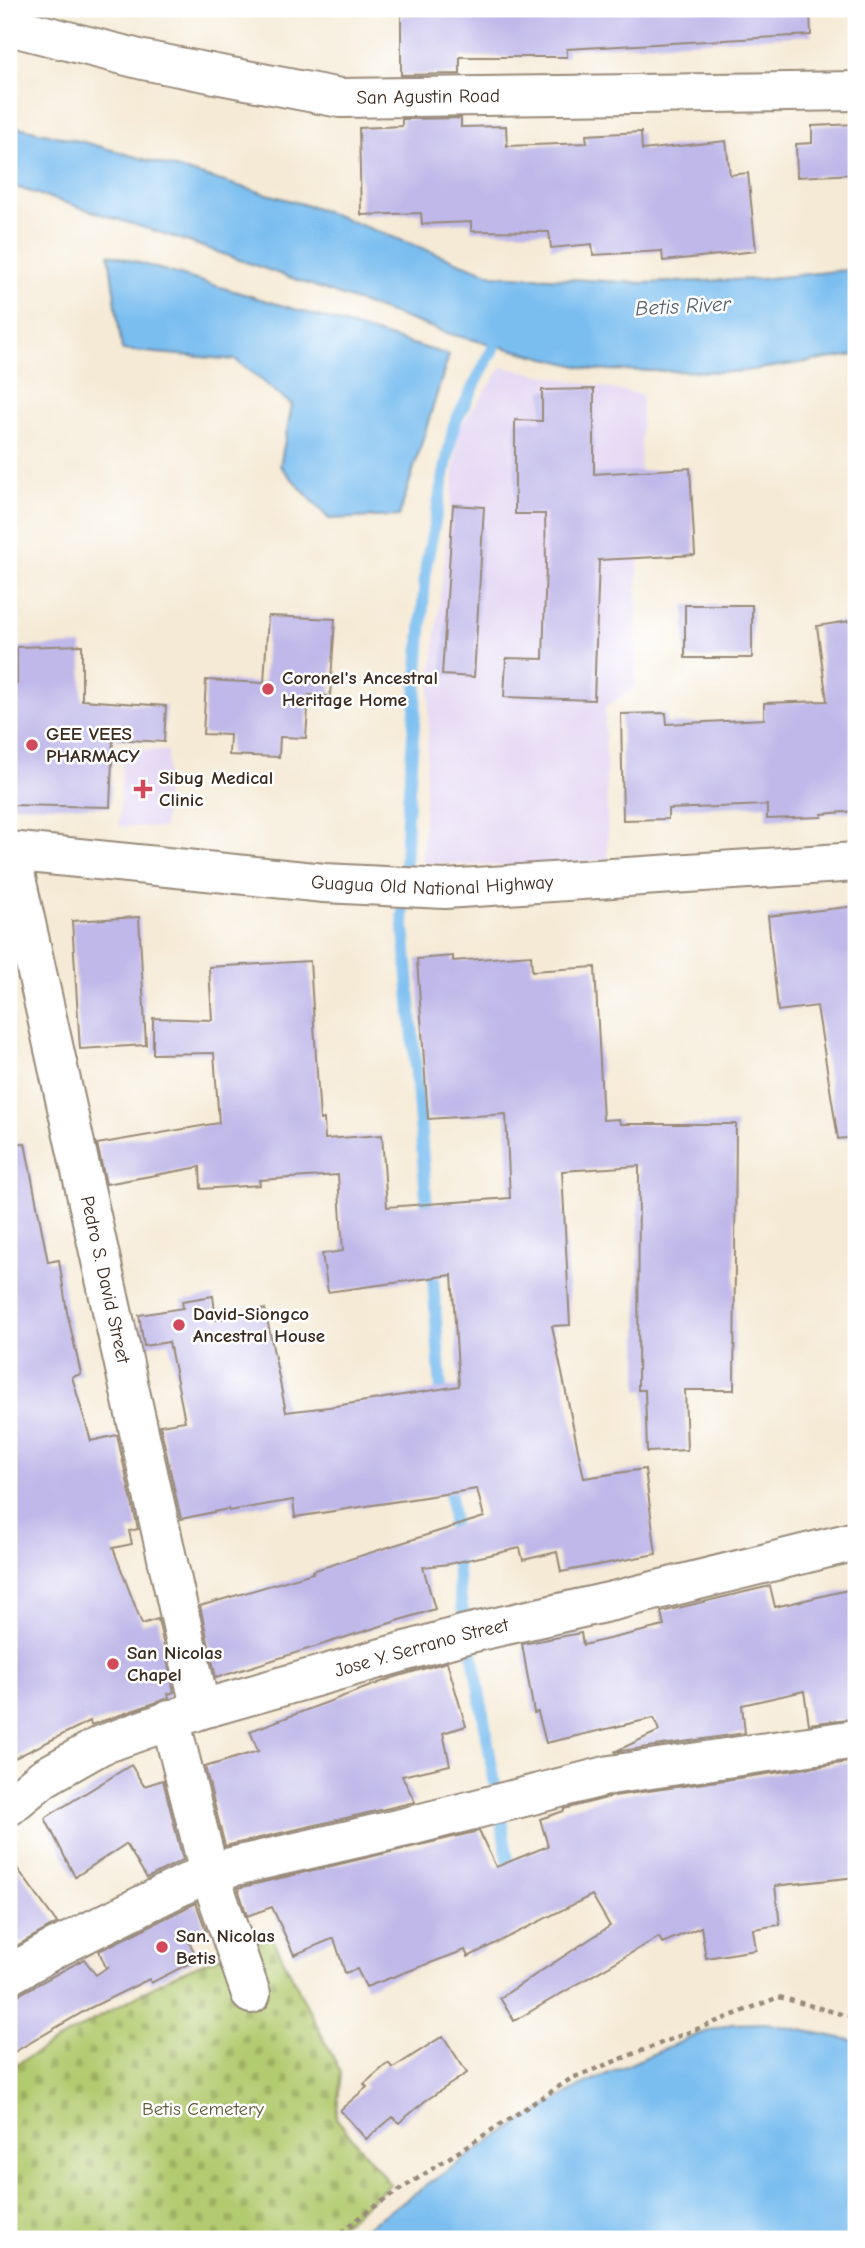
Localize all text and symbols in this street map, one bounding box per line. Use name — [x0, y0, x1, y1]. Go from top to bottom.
street label: San Agustin Road — [356, 85, 500, 109]
water label: Betis River — [635, 291, 733, 320]
place label: Coronel's Ancestral Heritage Home — [282, 667, 438, 711]
marker: Coronel's Ancestral Heritage Home — [260, 681, 276, 697]
place label: GEE VEES PHARMACY — [46, 723, 140, 767]
marker: GEE VEES PHARMACY — [24, 737, 40, 753]
place label: Sibug Medical Clinic — [159, 767, 273, 811]
marker: Sibug Medical Clinic — [133, 779, 153, 799]
street label: Guagua Old National Highway — [310, 871, 555, 900]
street label: Pedro S. David Street — [76, 1194, 135, 1366]
place label: David-Siongco Ancestral House — [193, 1303, 325, 1347]
marker: David-Siongco Ancestral House — [171, 1317, 187, 1333]
street label: Jose Y. Serrano Street — [332, 1614, 511, 1682]
place label: San Nicolas Chapel — [127, 1642, 222, 1686]
marker: San Nicolas Chapel — [105, 1656, 121, 1672]
place label: San. Nicolas Betis — [176, 1925, 275, 1969]
marker: San. Nicolas Betis — [154, 1939, 170, 1955]
park label: Betis Cemetery — [142, 2098, 265, 2120]

